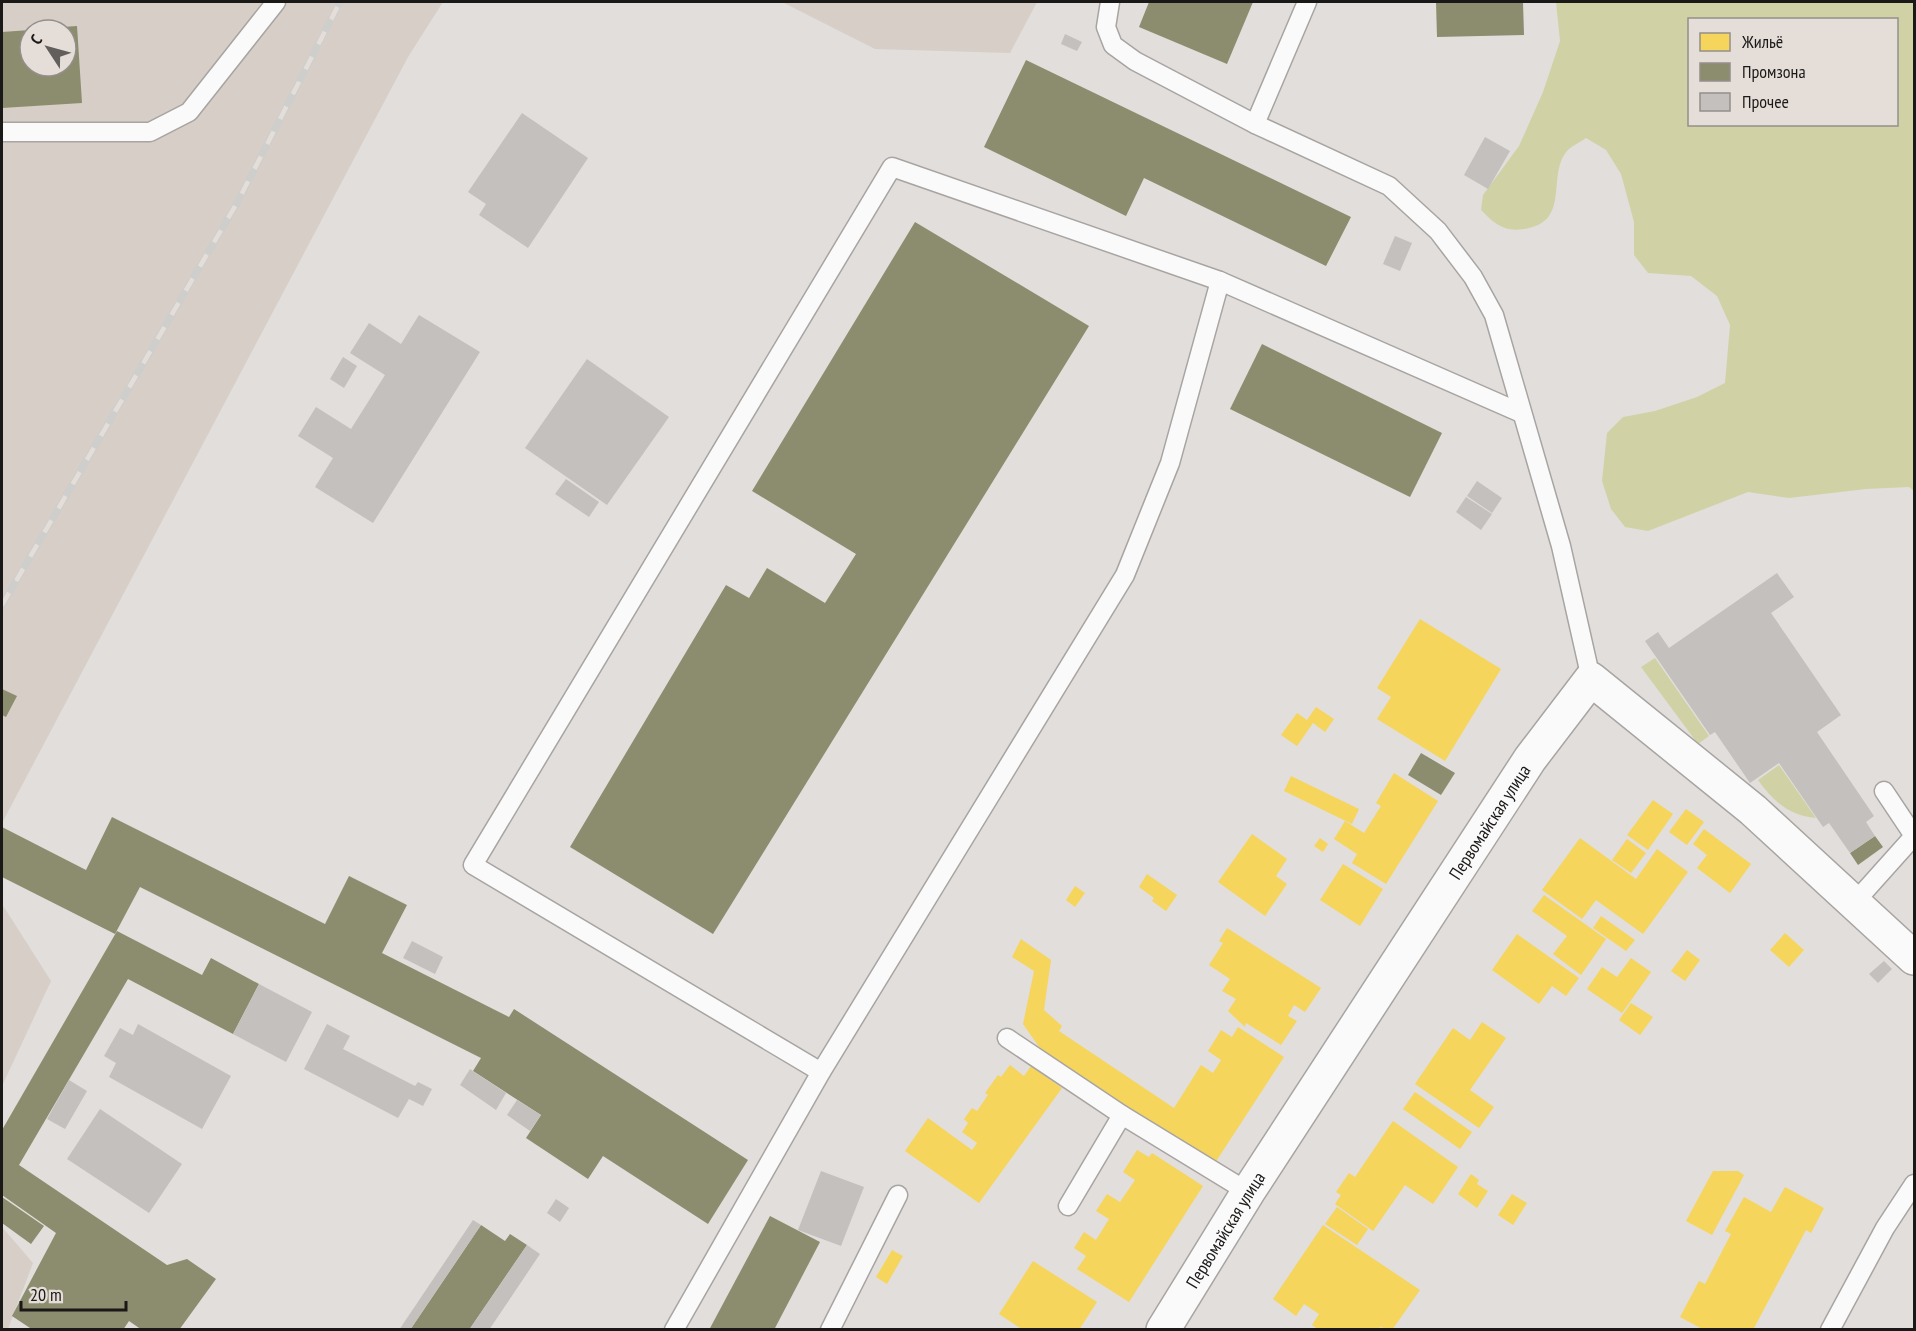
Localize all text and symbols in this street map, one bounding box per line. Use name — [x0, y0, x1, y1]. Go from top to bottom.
north arrow — [18, 18, 78, 78]
legend — [1688, 18, 1898, 126]
text: С — [26, 30, 47, 48]
text: Жильё — [1741, 30, 1783, 53]
text: Промзона — [1742, 60, 1806, 83]
text: Прочее — [1742, 90, 1789, 113]
street label: Первомайская улица — [1443, 760, 1535, 884]
street label: Первомайская улица — [1180, 1167, 1270, 1292]
scale bar — [21, 1274, 126, 1312]
text: 20 m — [30, 1283, 62, 1306]

